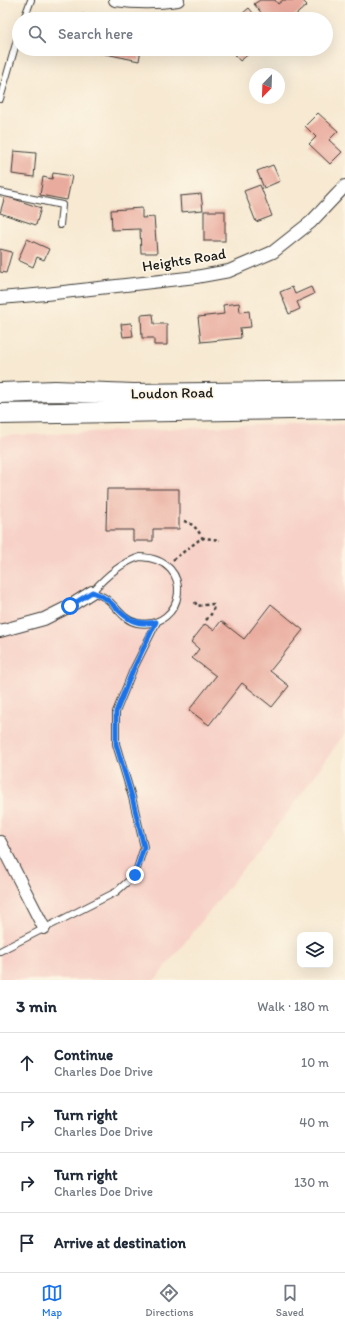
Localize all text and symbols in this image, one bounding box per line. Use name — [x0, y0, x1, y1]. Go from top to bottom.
search box — [12, 12, 333, 56]
icon: search — [26, 23, 48, 45]
text: Search here — [58, 25, 133, 43]
north arrow — [249, 68, 285, 104]
street label: Heights Road — [141, 245, 227, 275]
street label: Loudon Road — [130, 383, 214, 403]
route start — [61, 597, 79, 615]
route end — [126, 866, 144, 884]
map controls — [297, 932, 333, 968]
button: layers — [297, 932, 333, 968]
text: 3 min — [16, 996, 57, 1016]
text: Walk · 180 m — [257, 999, 329, 1014]
text: Continue — [54, 1046, 113, 1064]
icon: ahead — [16, 1052, 38, 1074]
text: 10 m — [301, 1055, 329, 1070]
text: Charles Doe Drive — [54, 1064, 153, 1079]
text: Turn right — [54, 1106, 118, 1124]
icon: right — [16, 1112, 38, 1134]
text: 40 m — [299, 1115, 329, 1130]
text: Charles Doe Drive — [54, 1124, 153, 1139]
text: Turn right — [54, 1166, 118, 1184]
icon: right — [16, 1172, 38, 1194]
text: 130 m — [294, 1175, 329, 1190]
text: Charles Doe Drive — [54, 1184, 153, 1199]
icon: arrive — [16, 1232, 38, 1254]
text: Arrive at destination — [54, 1234, 186, 1252]
tab: Map — [41, 1282, 63, 1319]
tab: Directions — [145, 1282, 194, 1319]
tab: Saved — [276, 1282, 304, 1319]

